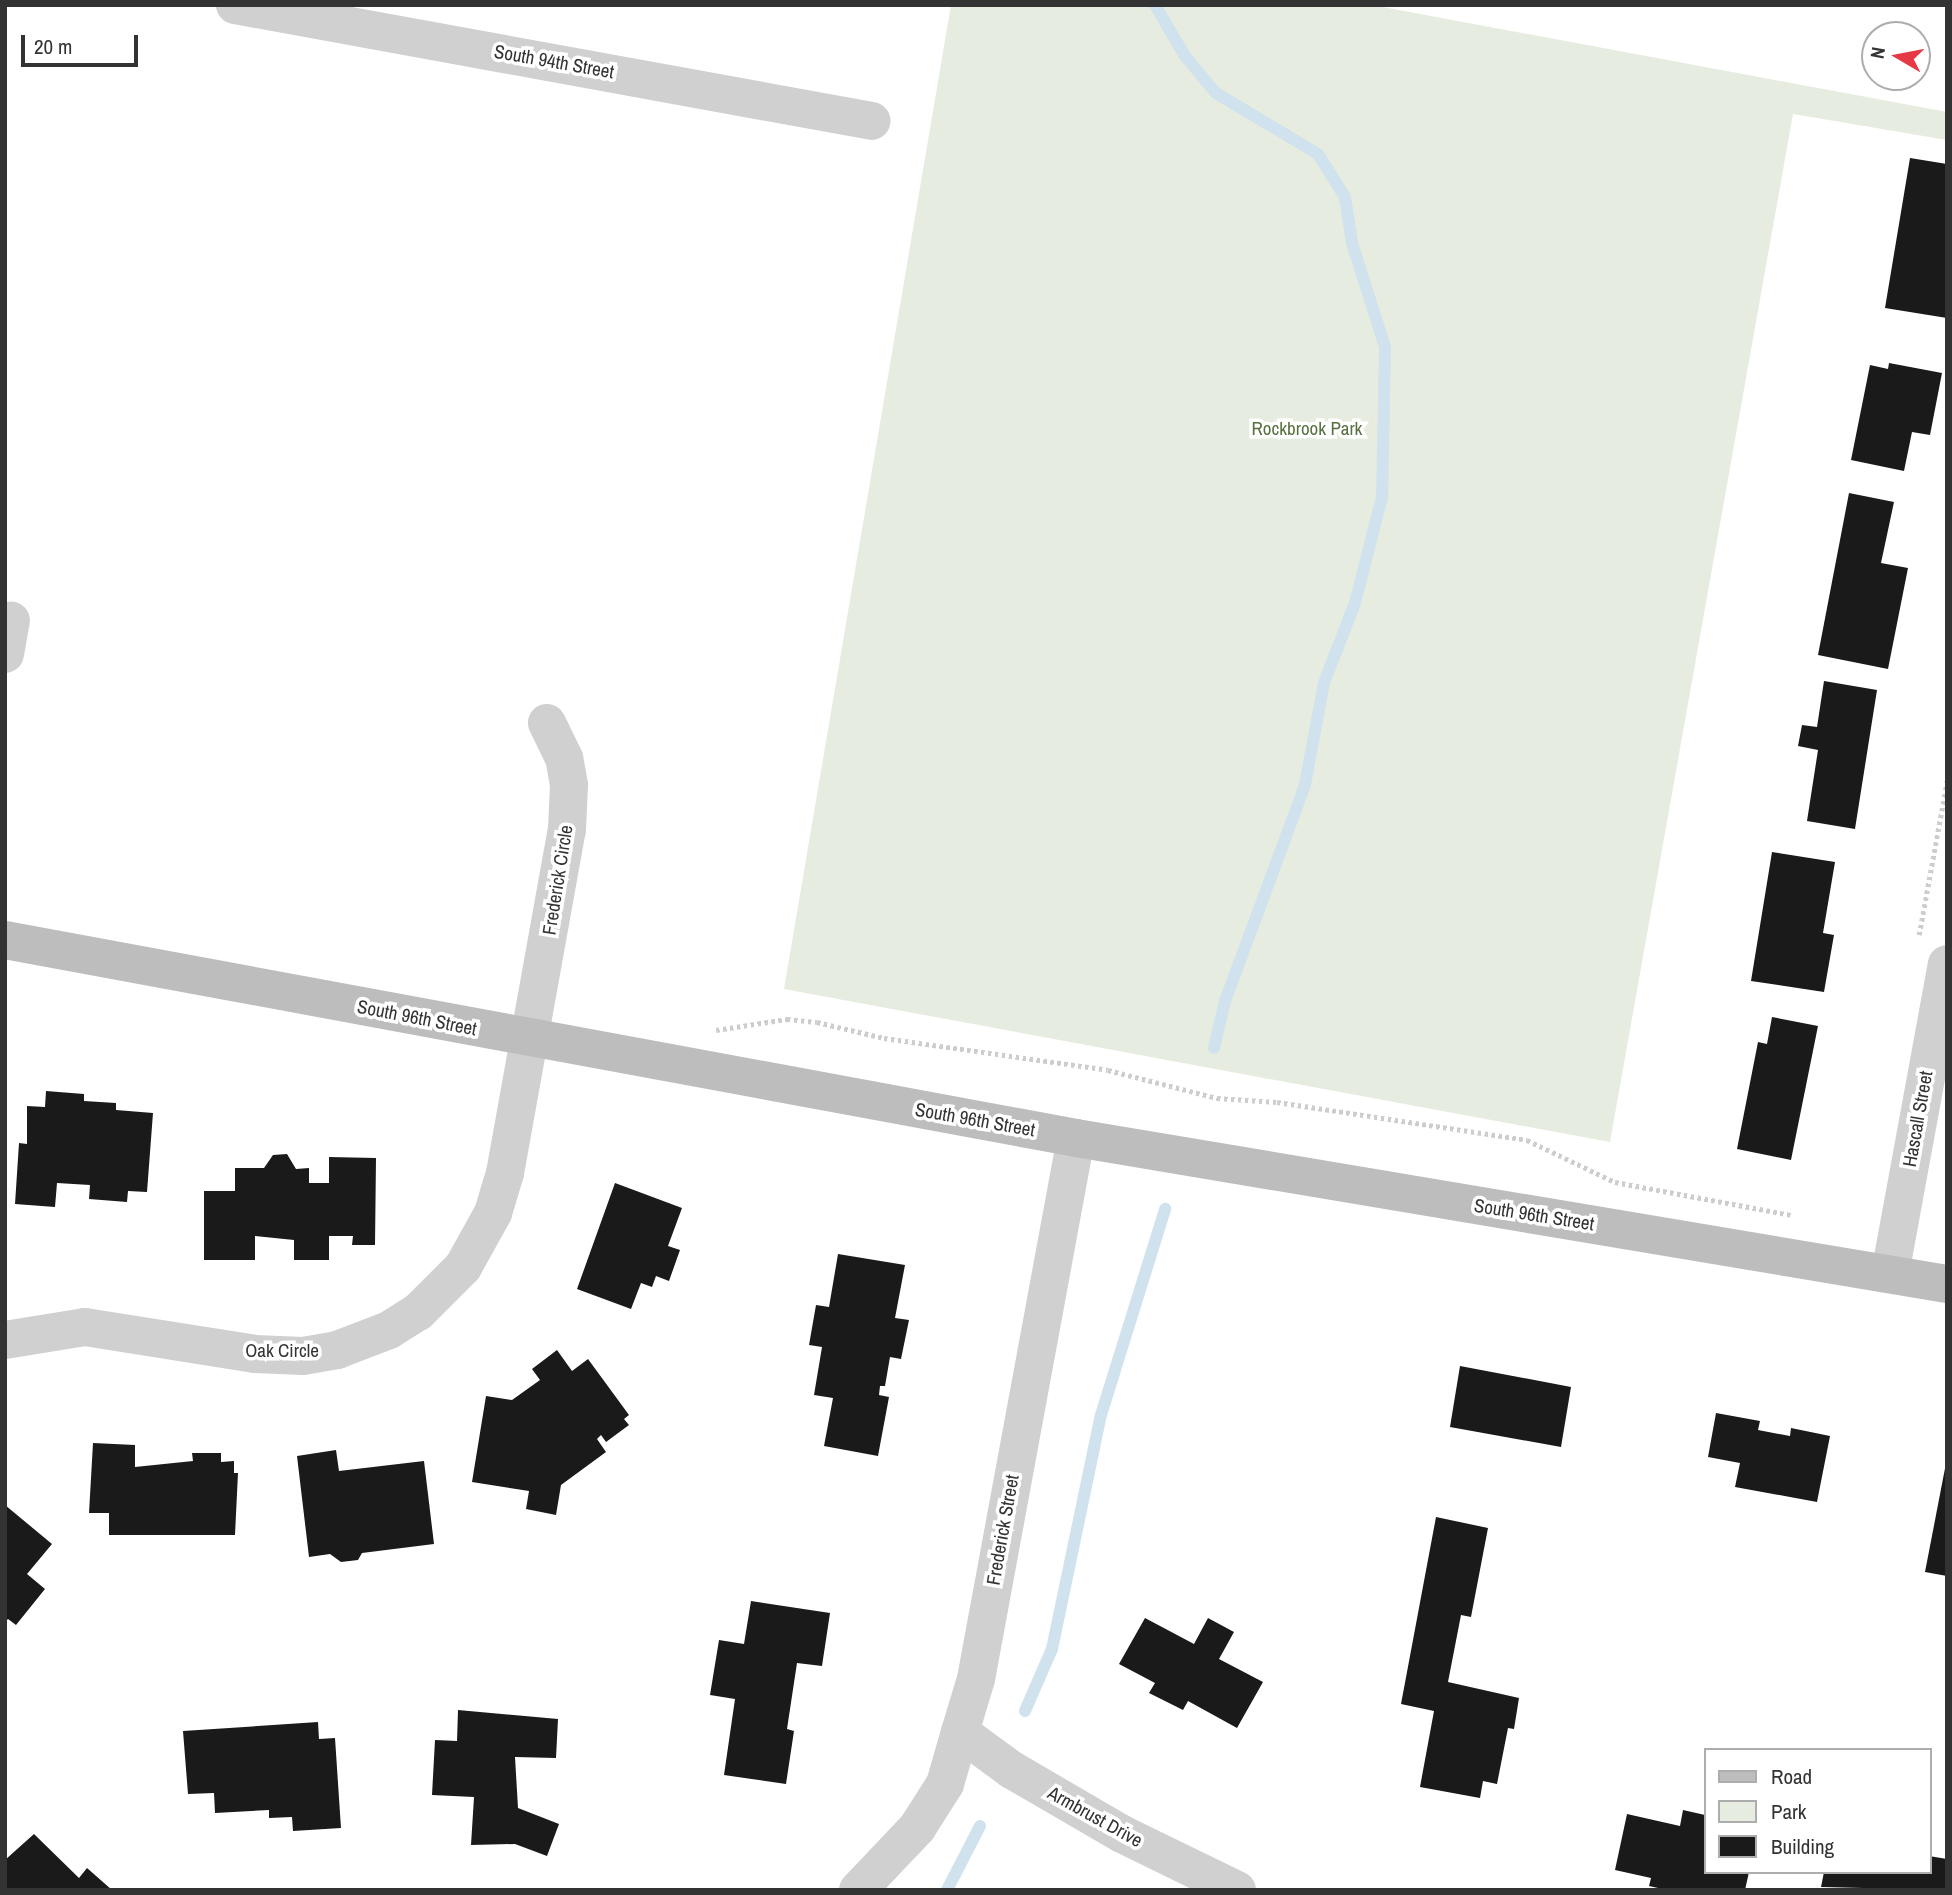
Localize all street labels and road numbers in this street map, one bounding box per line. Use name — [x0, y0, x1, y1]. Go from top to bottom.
street label: South 94th Street — [492, 40, 616, 84]
street label: Frederick Circle — [538, 823, 578, 937]
street label: South 96th Street — [355, 995, 479, 1041]
street label: Hascall Street — [1898, 1069, 1938, 1169]
street label: South 96th Street — [913, 1098, 1037, 1142]
street label: South 96th Street — [1472, 1194, 1596, 1236]
street label: Oak Circle — [245, 1340, 319, 1362]
street label: Frederick Street — [982, 1473, 1024, 1587]
street label: Armbrust Drive — [1044, 1782, 1146, 1852]

